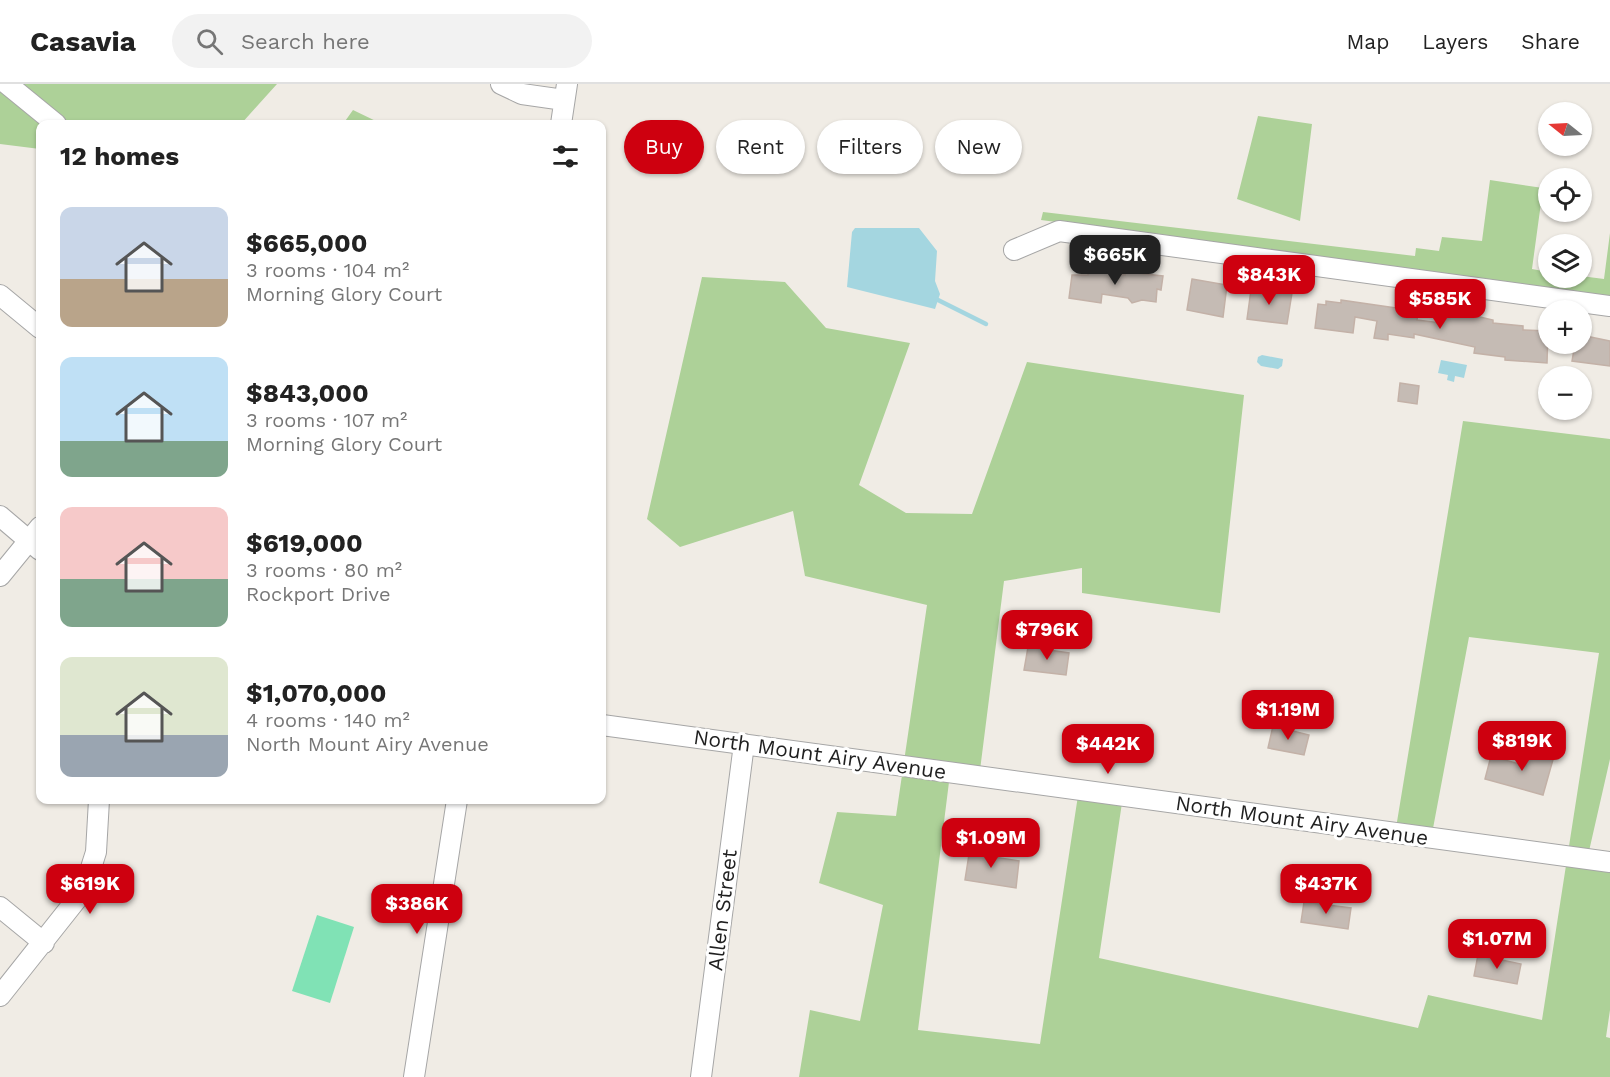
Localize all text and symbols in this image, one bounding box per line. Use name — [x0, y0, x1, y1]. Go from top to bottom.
search box — [172, 14, 592, 68]
text: Casavia — [30, 25, 136, 58]
icon: search — [193, 25, 226, 58]
text: Search here — [241, 29, 370, 54]
text: Map — [1346, 29, 1389, 54]
text: Layers — [1422, 29, 1488, 54]
text: Share — [1521, 29, 1580, 54]
north arrow — [1538, 102, 1592, 156]
map controls — [1538, 102, 1592, 420]
chip: Buy — [624, 120, 704, 174]
chip: Rent — [716, 120, 805, 174]
chip: Filters — [817, 120, 923, 174]
chip: New — [935, 120, 1022, 174]
icon: filters — [549, 140, 582, 173]
text: 12 homes — [60, 141, 179, 171]
button: locate — [1538, 168, 1592, 222]
text: $665,000 — [246, 228, 367, 258]
icon: home — [108, 231, 180, 303]
button: layers — [1538, 234, 1592, 288]
pin: $665K — [1073, 235, 1157, 286]
text: $665K — [1084, 242, 1146, 266]
pin: $843K — [1227, 255, 1311, 306]
text: 3 rooms · 104 m² — [246, 258, 409, 282]
text: $843K — [1237, 262, 1301, 286]
pin: $585K — [1398, 279, 1482, 330]
text: Morning Glory Court — [246, 282, 442, 306]
text: $585K — [1409, 286, 1471, 310]
button: + — [1538, 300, 1592, 354]
button: − — [1538, 366, 1592, 420]
text: $843,000 — [246, 378, 369, 408]
icon: home — [108, 381, 180, 453]
text: 3 rooms · 107 m² — [246, 408, 407, 432]
text: Morning Glory Court — [246, 432, 442, 456]
text: $619,000 — [246, 528, 363, 558]
icon: home — [108, 531, 180, 603]
text: 3 rooms · 80 m² — [246, 558, 402, 582]
text: Rockport Drive — [246, 582, 391, 606]
pin: $796K — [1005, 610, 1089, 661]
text: $796K — [1015, 617, 1079, 641]
text: $1,070,000 — [246, 678, 386, 708]
icon: home — [108, 681, 180, 753]
pin: $1.19M — [1239, 690, 1337, 741]
text: $1.19M — [1256, 697, 1320, 721]
text: 4 rooms · 140 m² — [246, 708, 410, 732]
pin: $819K — [1480, 721, 1564, 772]
street label: North Mount Airy Avenue — [692, 724, 948, 784]
pin: $442K — [1066, 724, 1150, 775]
text: $819K — [1492, 728, 1552, 752]
text: $442K — [1076, 731, 1140, 755]
text: North Mount Airy Avenue — [246, 732, 489, 756]
street label: North Mount Airy Avenue — [1174, 790, 1430, 850]
pin: $1.09M — [942, 818, 1040, 869]
text: $1.09M — [956, 825, 1026, 849]
street label: Allen Street — [702, 848, 742, 972]
pin: $619K — [48, 864, 132, 915]
pin: $437K — [1284, 864, 1368, 915]
text: $619K — [60, 871, 120, 895]
text: $437K — [1294, 871, 1358, 895]
pin: $386K — [375, 884, 459, 935]
text: $386K — [385, 891, 449, 915]
pin: $1.07M — [1448, 919, 1546, 970]
text: $1.07M — [1462, 926, 1532, 950]

